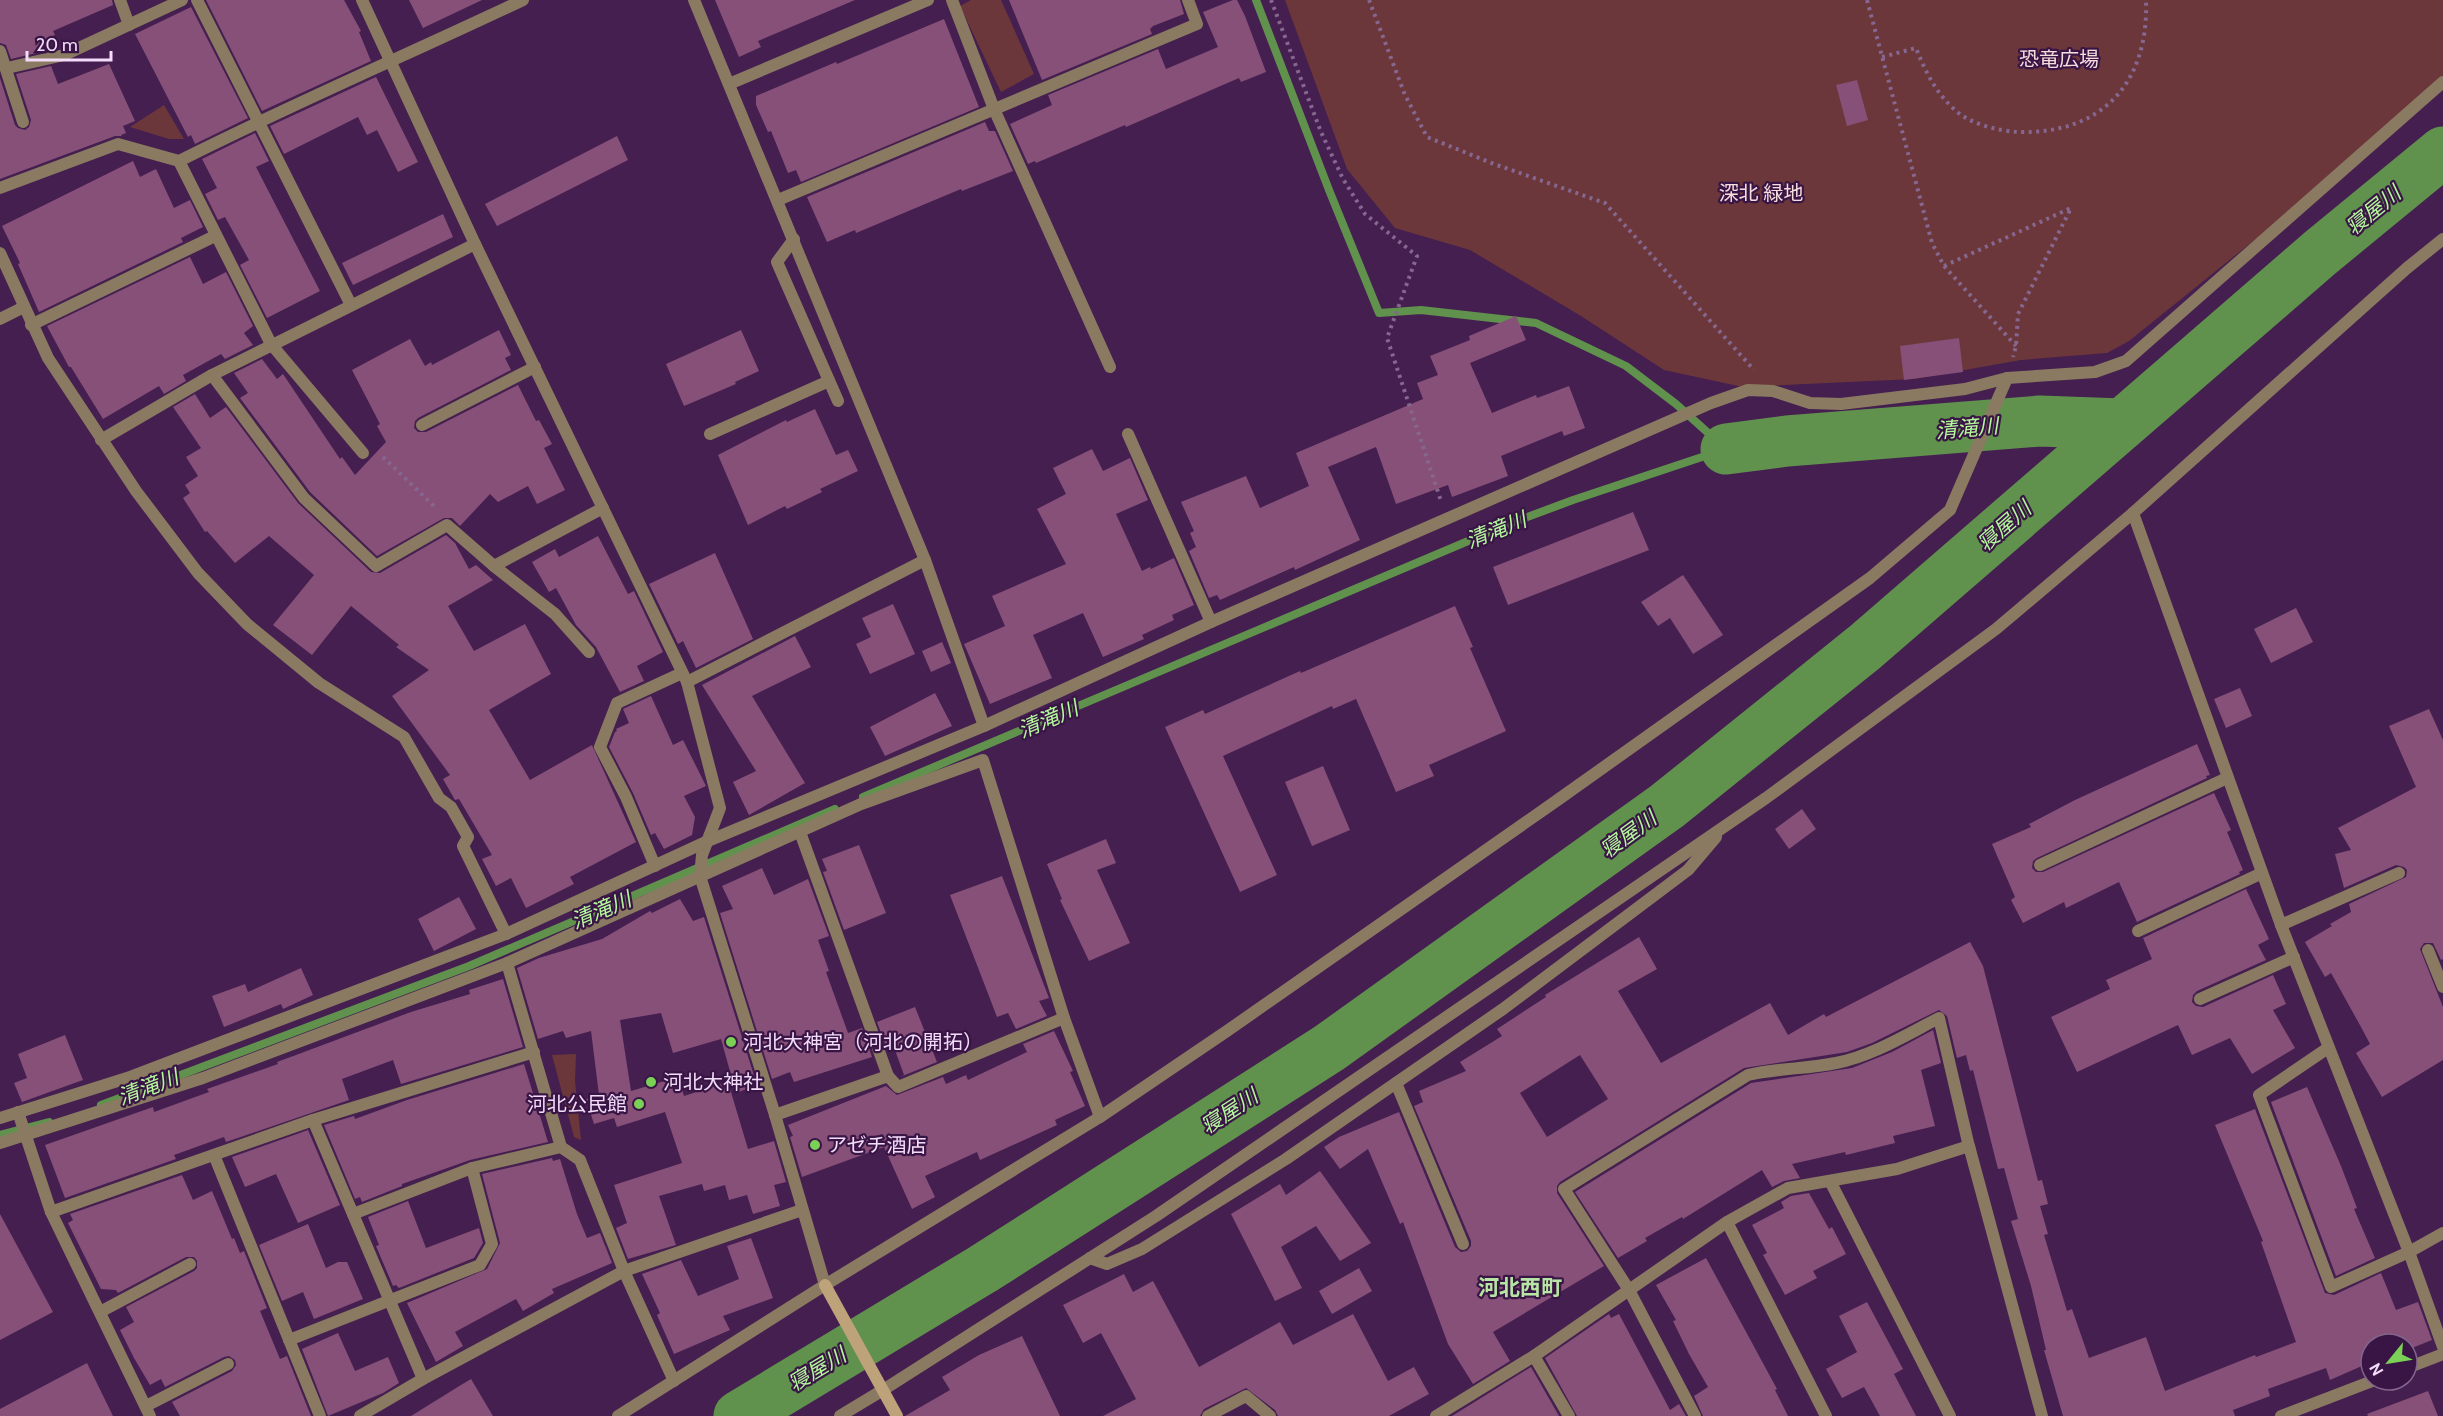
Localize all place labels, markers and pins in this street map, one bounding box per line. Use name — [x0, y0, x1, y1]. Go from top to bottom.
place label: 河北大神宮（河北の開拓） — [743, 1030, 983, 1054]
marker: 河北大神宮（河北の開拓） — [724, 1035, 738, 1049]
place label: 河北大神社 — [663, 1070, 763, 1094]
marker: 河北大神社 — [644, 1075, 658, 1089]
place label: 河北公民館 — [527, 1092, 627, 1116]
marker: 河北公民館 — [632, 1097, 646, 1111]
place label: アゼチ酒店 — [827, 1133, 927, 1157]
marker: アゼチ酒店 — [808, 1138, 822, 1152]

